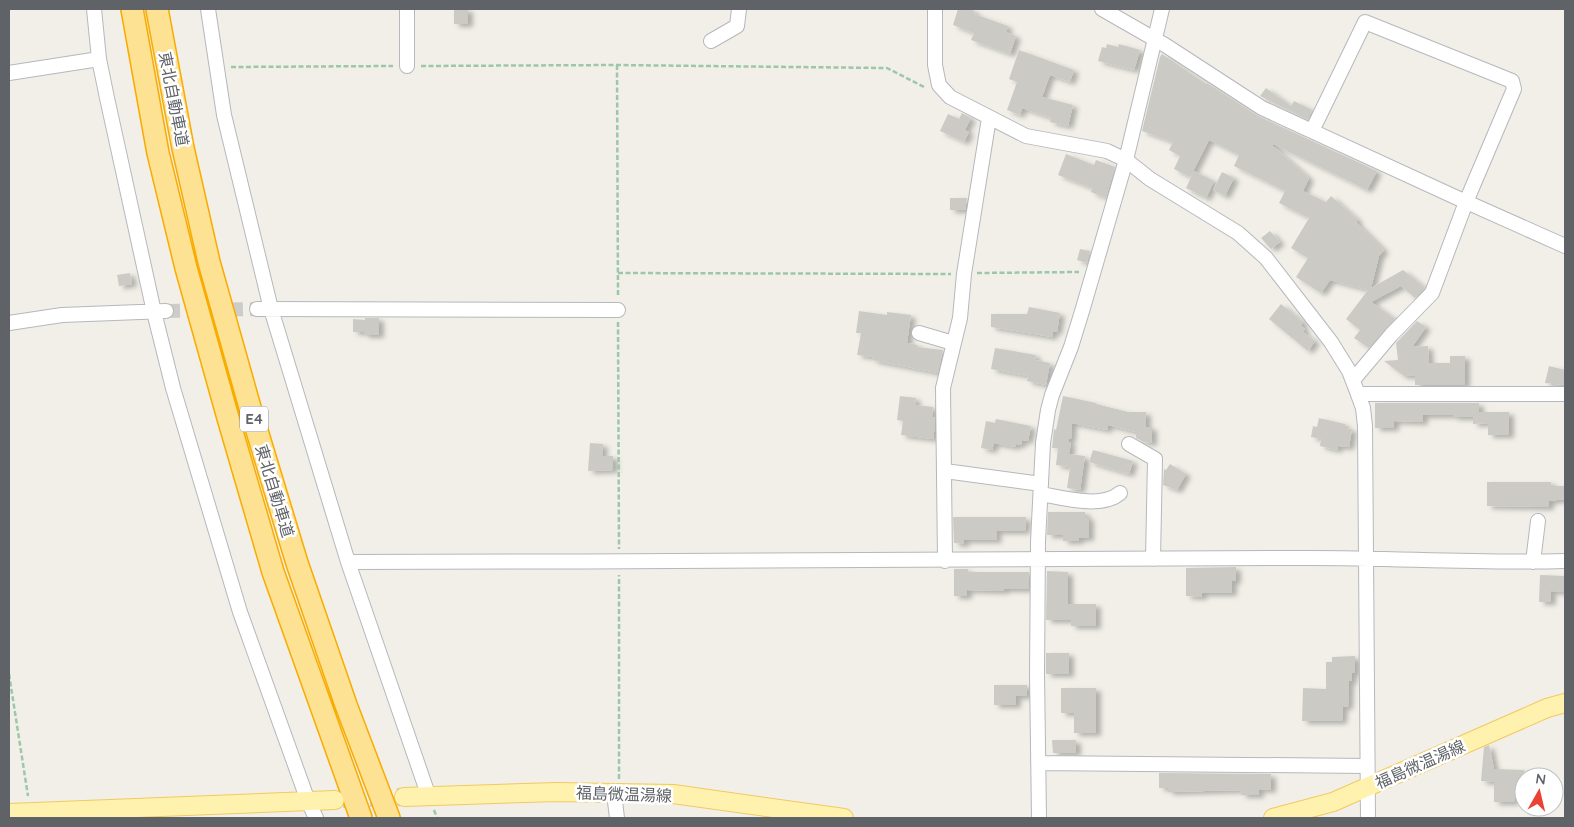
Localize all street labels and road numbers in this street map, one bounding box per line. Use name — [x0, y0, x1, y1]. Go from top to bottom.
street label: 東北自動車道 — [155, 50, 193, 148]
road number: E4 — [240, 406, 268, 432]
street label: 東北自動車道 — [251, 442, 299, 540]
street label: 福島微温湯線 — [1372, 735, 1468, 793]
street label: 福島微温湯線 — [576, 782, 672, 806]

